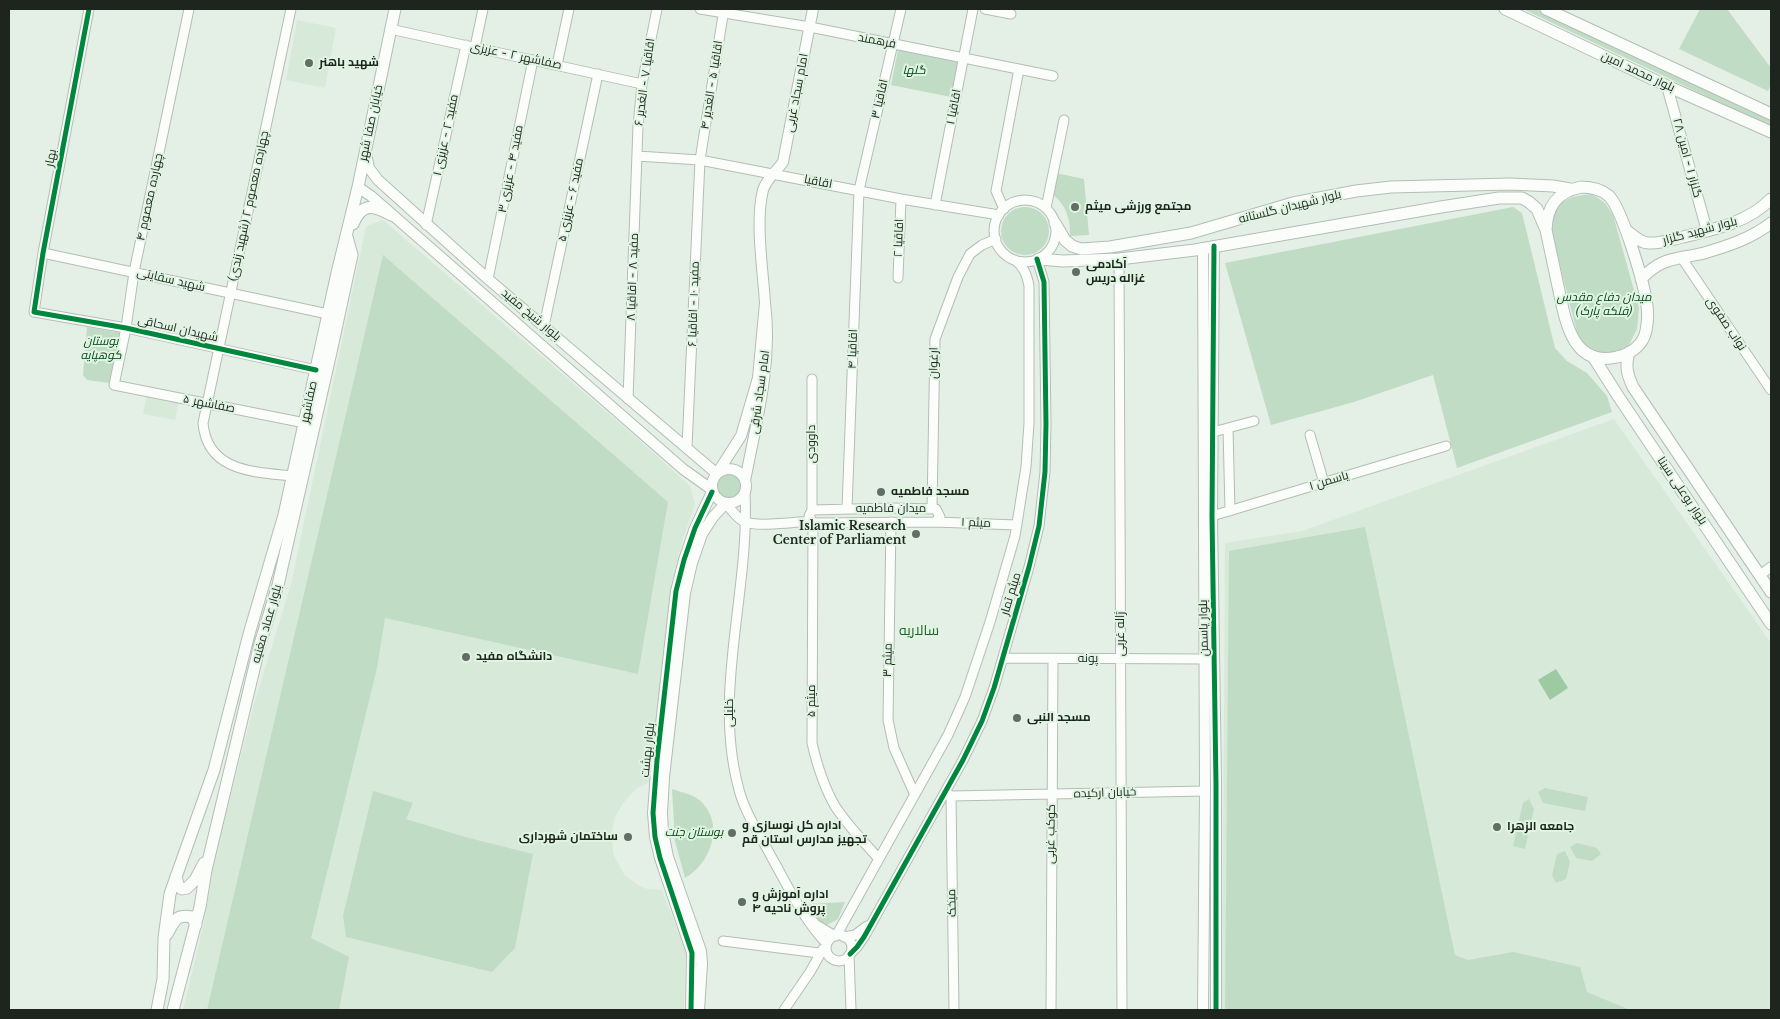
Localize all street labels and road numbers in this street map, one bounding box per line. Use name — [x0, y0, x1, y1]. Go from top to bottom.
street label: فرهمند — [857, 30, 897, 52]
street label: اقاقیا ۷ - الغدیر ۶ — [632, 37, 658, 127]
street label: صفاشهر ۲ - عزیزی — [469, 39, 563, 73]
street label: اقاقیا ۵ - الغدیر ۴ — [698, 40, 726, 130]
street label: بلوار محمد امین — [1599, 49, 1677, 95]
street label: امام سجاد غربی — [782, 52, 812, 134]
street label: اقاقیا ۳ — [868, 78, 892, 120]
street label: خیابان صفا شهر — [356, 83, 386, 163]
street label: اقاقیا ۱ — [944, 88, 964, 126]
street label: مفید ۲ - عزیزی ۱ — [430, 93, 462, 177]
street label: گلزار ۱ - امین ۲۸ — [1670, 117, 1704, 199]
street label: مفید ۴ - عزیزی ۳ — [495, 124, 527, 214]
street label: چهارده معصوم ۲ (شهید زندی) — [226, 129, 272, 283]
street label: بهار — [42, 148, 60, 168]
street label: چهارده معصوم ۴ — [134, 152, 166, 242]
street label: مفید ۶ - عزیزی ۵ — [555, 157, 587, 243]
street label: اقاقیا — [803, 172, 833, 192]
street label: بلوار شهیدان گلستانه — [1237, 187, 1343, 227]
street label: بلوار شهید گلزار — [1661, 214, 1739, 248]
street label: اقاقیا ۲ — [891, 219, 907, 257]
street label: مفید ۸ - اقاقیا ۸ — [624, 233, 642, 321]
street label: مفید ۱۰ - اقاقیا ۶ — [685, 261, 703, 347]
street label: شهید سقایتی — [135, 265, 207, 295]
street label: بلوار شیخ مفید — [498, 286, 564, 344]
street label: نواب صفوی — [1703, 294, 1749, 354]
street label: شهیدان اسحاقی — [136, 313, 220, 345]
street label: اقاقیا ۴ — [845, 329, 861, 369]
street label: ارغوان — [927, 347, 941, 379]
street label: امام سجاد شرقی — [747, 349, 773, 435]
street label: صفاشهر — [298, 380, 320, 424]
street label: صفاشهر ۵ — [182, 392, 236, 416]
street label: داوودی — [805, 425, 819, 463]
street label: بلوار بوعلی سینا — [1654, 454, 1710, 528]
street label: یاسمن ۱ — [1308, 468, 1350, 494]
street label: میدان فاطمیه — [856, 502, 926, 516]
street label: میثم ۱ — [961, 515, 991, 531]
street label: میثم تمار — [998, 571, 1024, 617]
street label: بلوار عماد مغنیه — [249, 583, 285, 665]
street label: بلوار یاسمن — [1196, 599, 1212, 657]
street label: ژاله غربی — [1114, 612, 1128, 656]
street label: میثم ۳ — [881, 643, 895, 677]
street label: پونه — [1078, 652, 1098, 666]
street label: میثم ۵ — [805, 685, 819, 717]
street label: خلیلی — [723, 699, 737, 727]
street label: بلوار بهشت — [638, 722, 658, 778]
street label: خیابان ارکیده — [1073, 785, 1137, 801]
street label: کوکب غربی — [1043, 804, 1059, 864]
street label: میخک — [945, 889, 959, 917]

